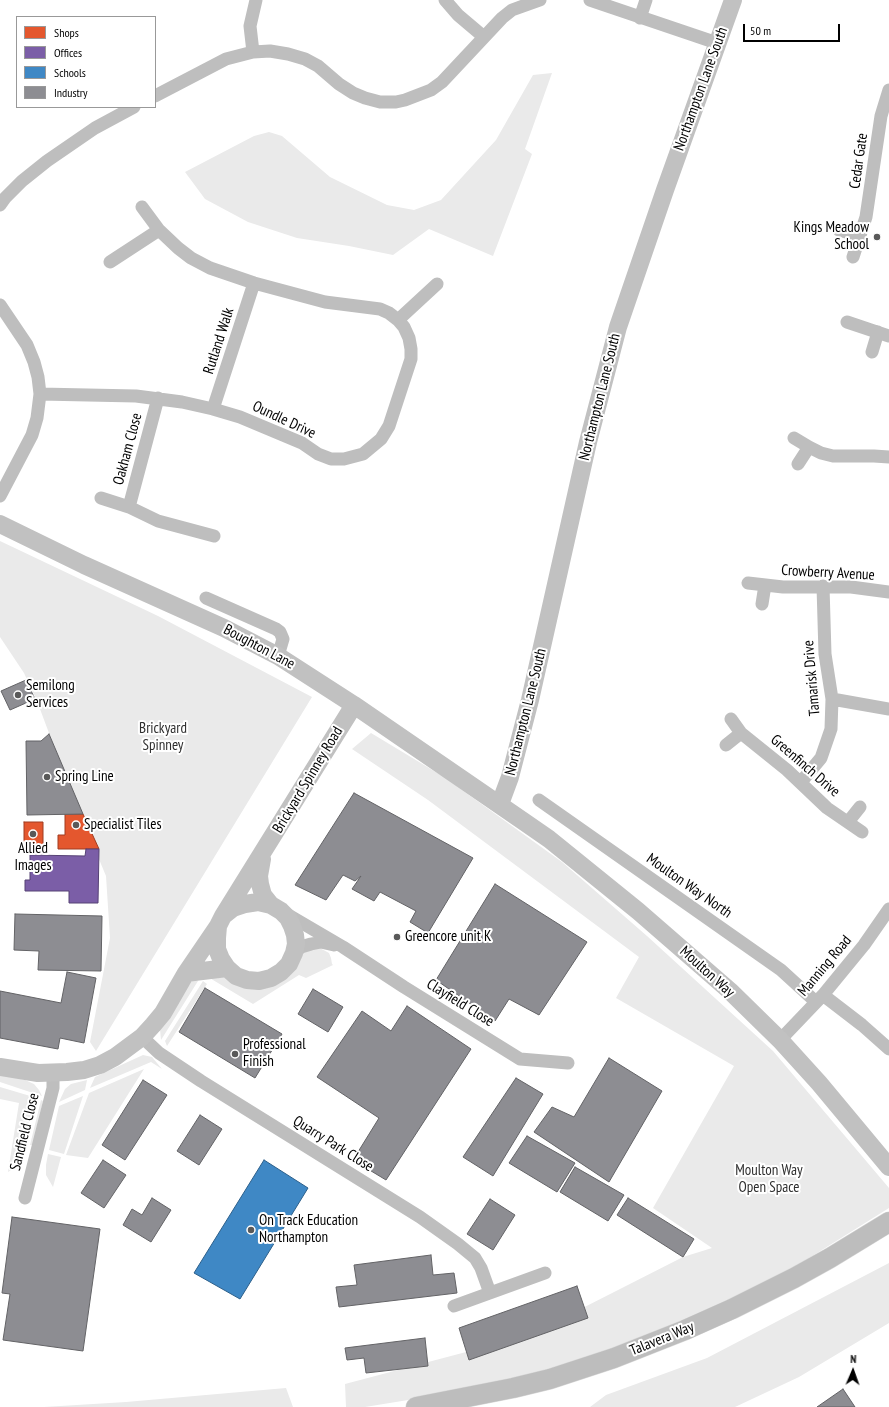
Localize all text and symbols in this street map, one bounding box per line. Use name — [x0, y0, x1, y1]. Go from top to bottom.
legend — [16, 16, 156, 108]
scale bar — [745, 16, 842, 42]
text: 50 m — [750, 23, 771, 38]
text: Shops — [54, 25, 79, 40]
street label: Northampton Lane South — [670, 25, 732, 153]
text: Offices — [54, 45, 82, 60]
text: Schools — [54, 65, 86, 80]
text: Industry — [54, 85, 88, 100]
street label: Cedar Gate — [846, 132, 872, 190]
place label: Kings Meadow School — [794, 219, 869, 254]
marker: Kings Meadow School — [872, 232, 882, 242]
street label: Rutland Walk — [200, 306, 238, 376]
street label: Northampton Lane South — [575, 332, 625, 462]
street label: Oundle Drive — [249, 397, 319, 443]
street label: Oakham Close — [110, 411, 146, 487]
street label: Crowberry Avenue — [781, 562, 875, 584]
street label: Boughton Lane — [220, 621, 298, 673]
street label: Tamarisk Drive — [800, 639, 824, 717]
street label: Northampton Lane South — [501, 647, 551, 777]
place label: Semilong Services — [26, 677, 75, 712]
marker: Semilong Services — [13, 690, 23, 700]
park label: Brickyard Spinney — [139, 720, 187, 755]
street label: Brickyard Spinney Road — [269, 724, 347, 836]
street label: Greenfinch Drive — [767, 731, 843, 801]
place label: Spring Line — [55, 768, 114, 786]
marker: Spring Line — [42, 772, 52, 782]
place label: Specialist Tiles — [84, 816, 161, 834]
marker: Specialist Tiles — [71, 820, 81, 830]
marker: Allied Images — [28, 829, 38, 839]
place label: Allied Images — [14, 840, 52, 875]
street label: Moulton Way North — [643, 850, 735, 922]
place label: Greencore unit K — [405, 928, 491, 946]
marker: Greencore unit K — [392, 932, 402, 942]
street label: Manning Road — [794, 932, 856, 1000]
street label: Moulton Way — [676, 943, 738, 1001]
street label: Clayfield Close — [423, 975, 497, 1031]
place label: Professional Finish — [243, 1036, 306, 1071]
marker: Professional Finish — [230, 1049, 240, 1059]
street label: Sandfield Close — [7, 1091, 43, 1173]
street label: Quarry Park Close — [289, 1112, 377, 1176]
park label: Moulton Way Open Space — [735, 1162, 803, 1197]
place label: On Track Education Northampton — [259, 1212, 358, 1247]
marker: On Track Education Northampton — [246, 1225, 256, 1235]
street label: Talavera Way — [627, 1318, 697, 1360]
north arrow — [833, 1351, 873, 1391]
text: N — [850, 1352, 857, 1366]

